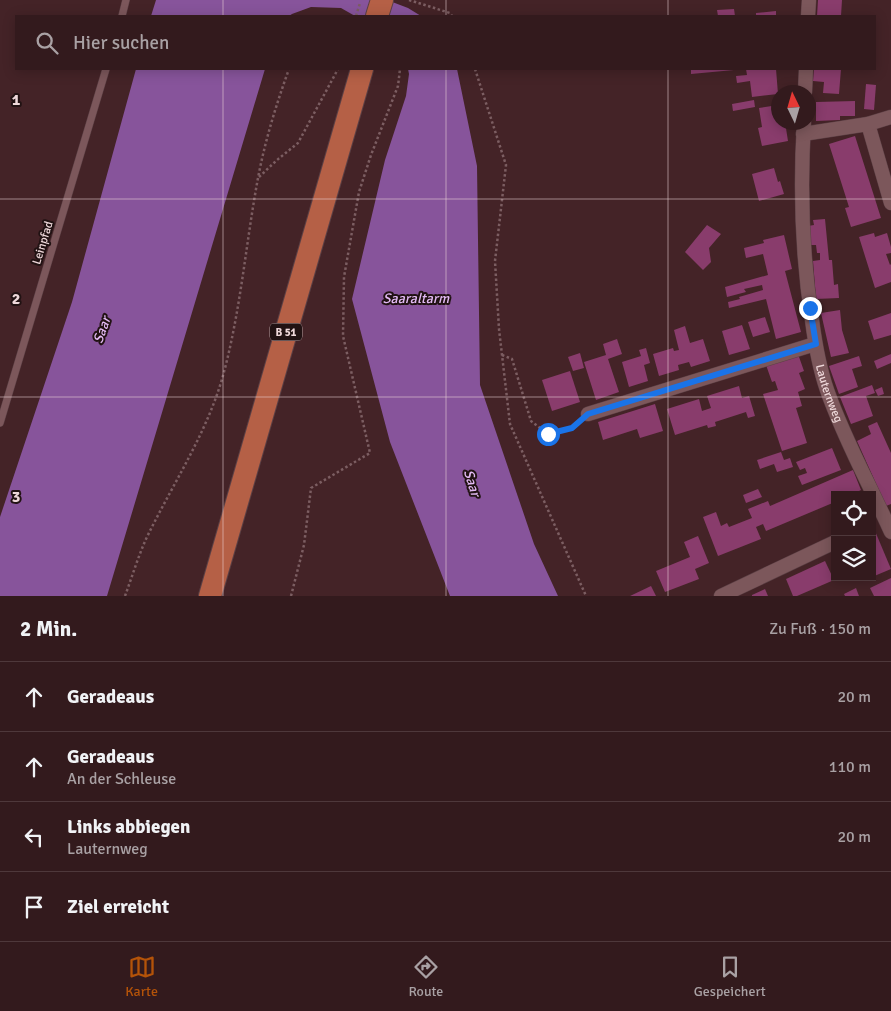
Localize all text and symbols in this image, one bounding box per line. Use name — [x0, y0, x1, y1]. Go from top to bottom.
search box — [15, 15, 876, 70]
icon: search — [33, 29, 61, 57]
text: Hier suchen — [73, 31, 169, 55]
north arrow — [771, 85, 816, 130]
text: 1 — [12, 90, 21, 110]
street label: Leinpfad — [29, 220, 57, 266]
text: 2 — [12, 289, 20, 309]
water label: Saaraltarm — [383, 290, 450, 307]
route end — [799, 297, 822, 320]
water label: Saar — [90, 313, 115, 346]
road number: B 51 — [270, 324, 302, 341]
street label: Lauternweg — [812, 363, 846, 425]
route start — [537, 423, 560, 446]
water label: Saar — [460, 468, 485, 500]
text: 3 — [12, 487, 20, 507]
map controls — [831, 491, 876, 581]
button: locate — [831, 491, 876, 536]
button: layers — [831, 536, 876, 581]
text: 2 Min. — [20, 616, 77, 642]
text: Zu Fuß · 150 m — [769, 619, 871, 639]
icon: ahead — [20, 683, 48, 711]
text: Geradeaus — [67, 685, 154, 709]
text: 20 m — [837, 687, 871, 707]
text: Geradeaus — [67, 745, 154, 769]
icon: ahead — [20, 753, 48, 781]
text: 110 m — [829, 757, 871, 777]
text: An der Schleuse — [67, 769, 176, 789]
text: Links abbiegen — [67, 815, 190, 839]
icon: left — [20, 823, 48, 851]
text: 20 m — [837, 827, 871, 847]
text: Lauternweg — [67, 839, 148, 859]
icon: arrive — [20, 893, 48, 921]
text: Ziel erreicht — [67, 895, 169, 919]
tab: Karte — [125, 953, 158, 1000]
tab: Route — [408, 953, 443, 1000]
tab: Gespeichert — [694, 953, 766, 1000]

